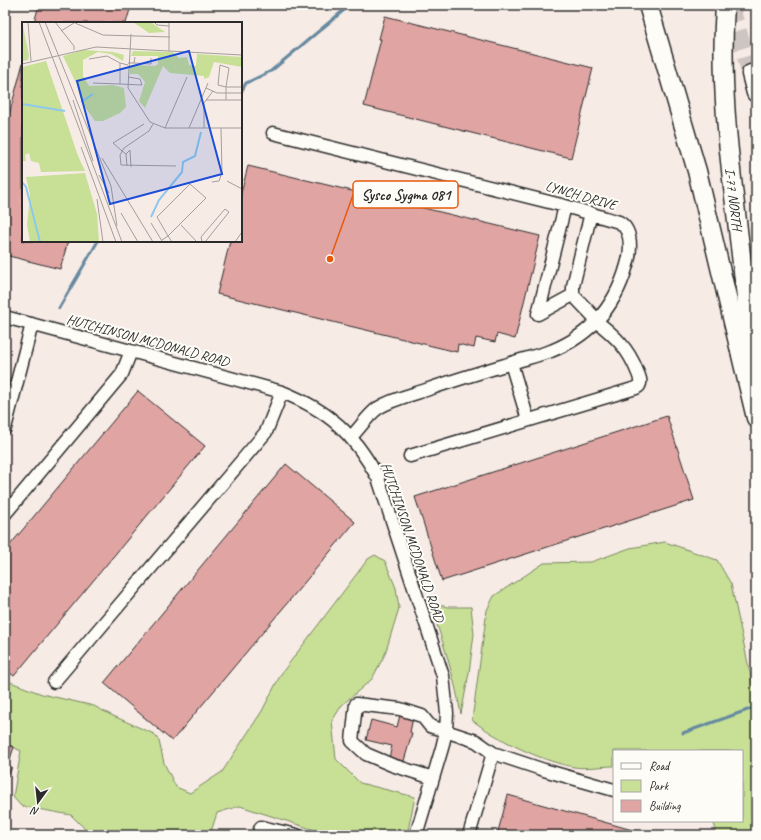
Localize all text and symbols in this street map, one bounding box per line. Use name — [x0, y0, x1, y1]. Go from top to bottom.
inset map — [22, 22, 242, 242]
street label: I-77 NORTH — [721, 167, 746, 233]
street label: LYNCH DRIVE — [544, 177, 620, 214]
callout: Sysco Sygma 081 — [353, 181, 458, 208]
text: Sysco Sygma 081 — [362, 186, 453, 205]
street label: HUTCHINSON MCDONALD ROAD — [65, 311, 233, 371]
street label: HUTCHINSON MCDONALD ROAD — [377, 460, 448, 626]
legend — [613, 750, 743, 822]
text: Road — [649, 758, 671, 774]
text: Park — [649, 778, 670, 794]
north arrow — [18, 782, 58, 822]
text: Building — [649, 798, 681, 814]
text: N — [28, 803, 41, 819]

